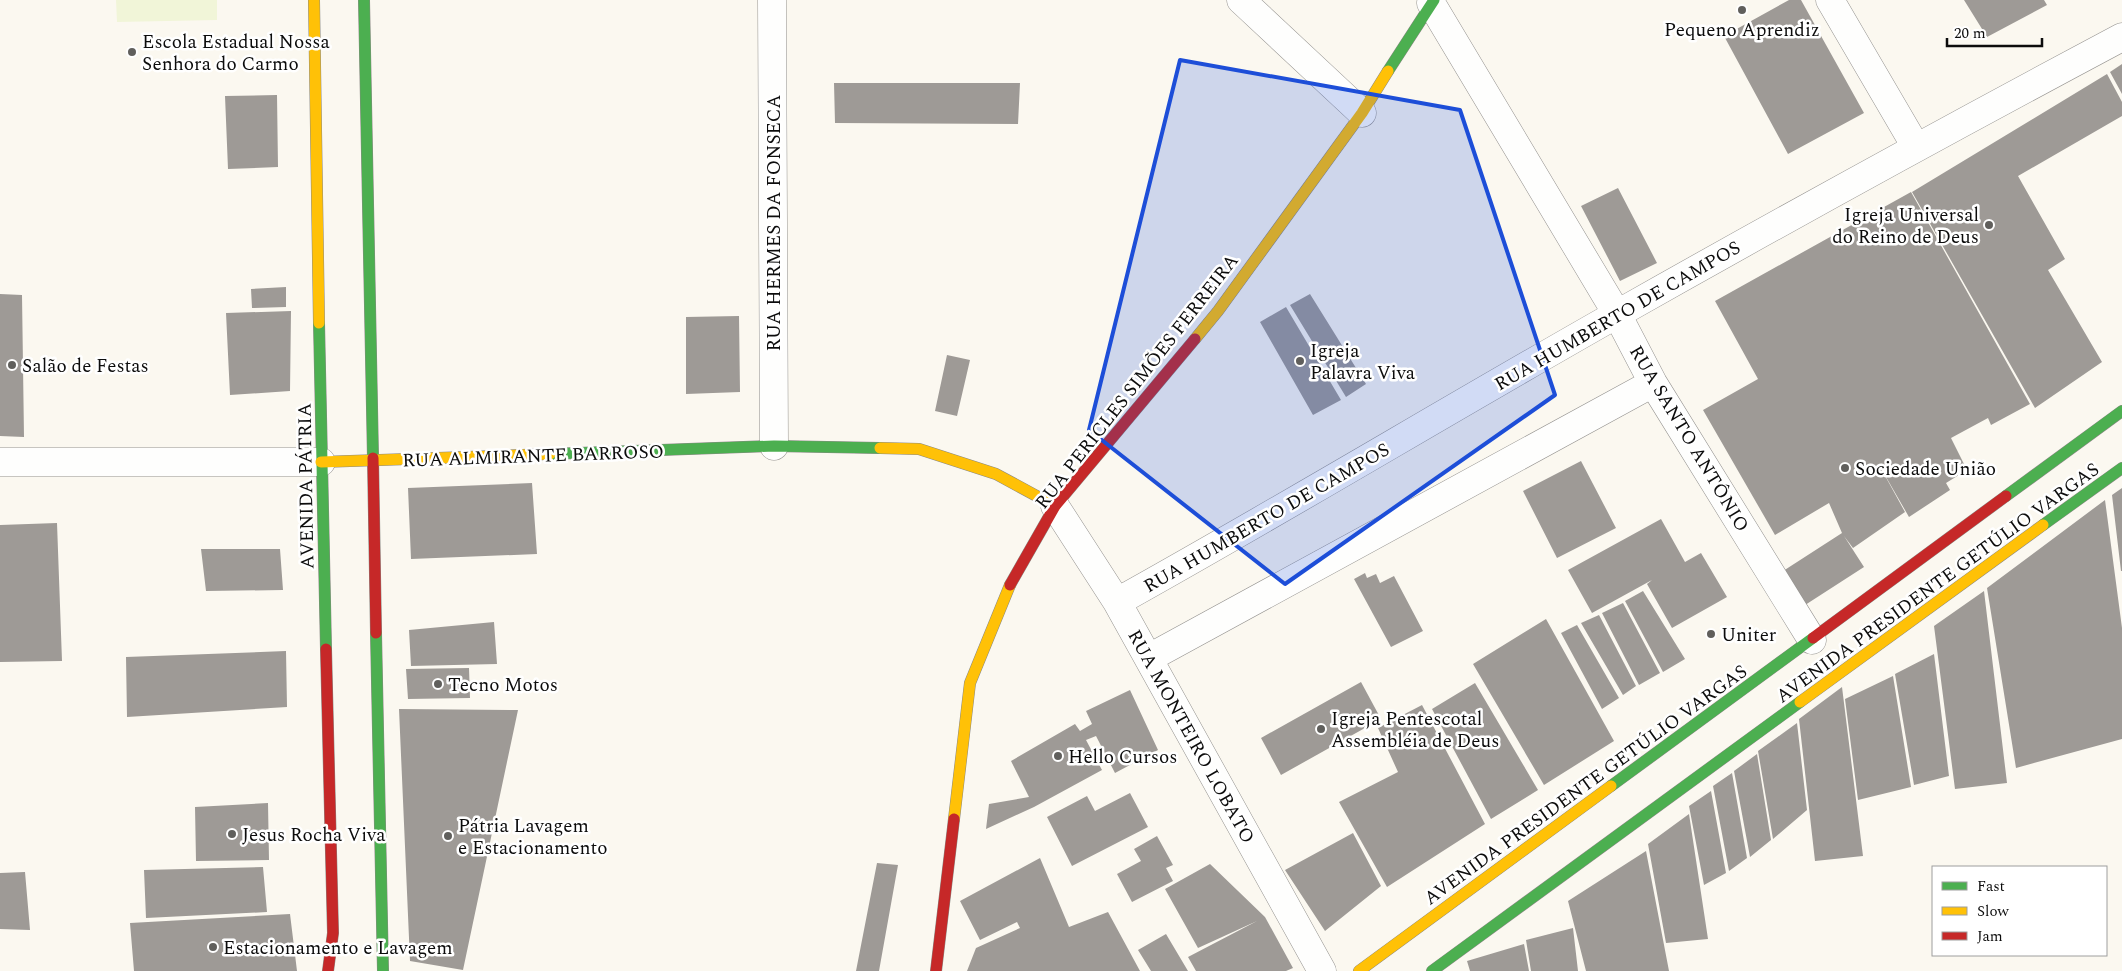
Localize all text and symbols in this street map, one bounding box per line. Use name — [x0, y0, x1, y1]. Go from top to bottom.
marker: Pequeno Aprendiz — [1736, 4, 1748, 16]
scale bar — [1947, 15, 2042, 47]
place label: Pequeno Aprendiz — [1664, 16, 1820, 45]
text: 20 m — [1954, 22, 1986, 45]
place label: Escola Estadual Nossa Senhora do Carmo — [142, 28, 330, 79]
marker: Escola Estadual Nossa Senhora do Carmo — [126, 46, 138, 58]
street label: RUA HERMES DA FONSECA — [760, 94, 789, 352]
place label: Igreja Universal do Reino de Deus — [1832, 201, 1979, 252]
marker: Igreja Universal do Reino de Deus — [1983, 219, 1995, 231]
street label: RUA HUMBERTO DE CAMPOS — [1489, 234, 1746, 399]
street label: RUA PERICLES SIMÕES FERREIRA — [1028, 248, 1246, 516]
place label: Igreja Palavra Viva — [1310, 337, 1416, 388]
street label: RUA SANTO ANTÔNIO — [1621, 340, 1756, 538]
place label: Salão de Festas — [22, 352, 149, 381]
marker: Igreja Palavra Viva — [1294, 355, 1306, 367]
marker: Salão de Festas — [6, 359, 18, 371]
street label: AVENIDA PÁTRIA — [291, 403, 322, 569]
street label: RUA HUMBERTO DE CAMPOS — [1138, 436, 1395, 601]
street label: RUA ALMIRANTE BARROSO — [402, 437, 664, 476]
place label: Sociedade União — [1855, 455, 1996, 484]
street label: AVENIDA PRESIDENTE GETÚLIO VARGAS — [1770, 456, 2106, 711]
marker: Sociedade União — [1839, 462, 1851, 474]
place label: Uniter — [1721, 621, 1777, 650]
street label: RUA MONTEIRO LOBATO — [1120, 624, 1262, 849]
marker: Uniter — [1705, 628, 1717, 640]
street label: AVENIDA PRESIDENTE GETÚLIO VARGAS — [1418, 658, 1754, 913]
place label: Tecno Motos — [448, 671, 558, 700]
marker: Tecno Motos — [432, 678, 444, 690]
place label: Igreja Pentescotal Assembléia de Deus — [1331, 705, 1499, 756]
marker: Igreja Pentescotal Assembléia de Deus — [1315, 723, 1327, 735]
place label: Hello Cursos — [1068, 743, 1177, 772]
marker: Hello Cursos — [1052, 750, 1064, 762]
place label: Pátria Lavagem e Estacionamento — [458, 812, 608, 863]
place label: Jesus Rocha Viva — [242, 821, 386, 850]
marker: Jesus Rocha Viva — [226, 828, 238, 840]
marker: Pátria Lavagem e Estacionamento — [442, 830, 454, 842]
legend — [1932, 866, 2107, 956]
text: Fast — [1977, 875, 2005, 898]
text: Slow — [1977, 900, 2009, 923]
text: Jam — [1977, 925, 2003, 948]
place label: Estacionamento e Lavagem — [223, 934, 453, 963]
marker: Estacionamento e Lavagem — [207, 941, 219, 953]

